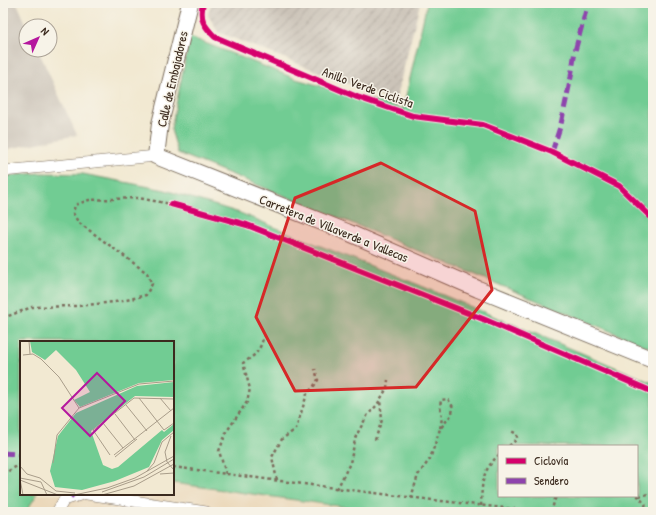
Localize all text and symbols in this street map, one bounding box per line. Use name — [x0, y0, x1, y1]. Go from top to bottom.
north arrow — [18, 18, 58, 58]
text: N — [38, 24, 52, 38]
street label: Calle de Embajadores — [152, 29, 192, 129]
street label: Anillo Verde Ciclista — [320, 62, 416, 112]
street label: Carretera de Villaverde a Vallecas — [257, 190, 411, 266]
inset map — [20, 341, 174, 495]
legend — [498, 445, 638, 497]
text: Ciclovía — [534, 452, 568, 469]
text: Sendero — [534, 472, 569, 489]

